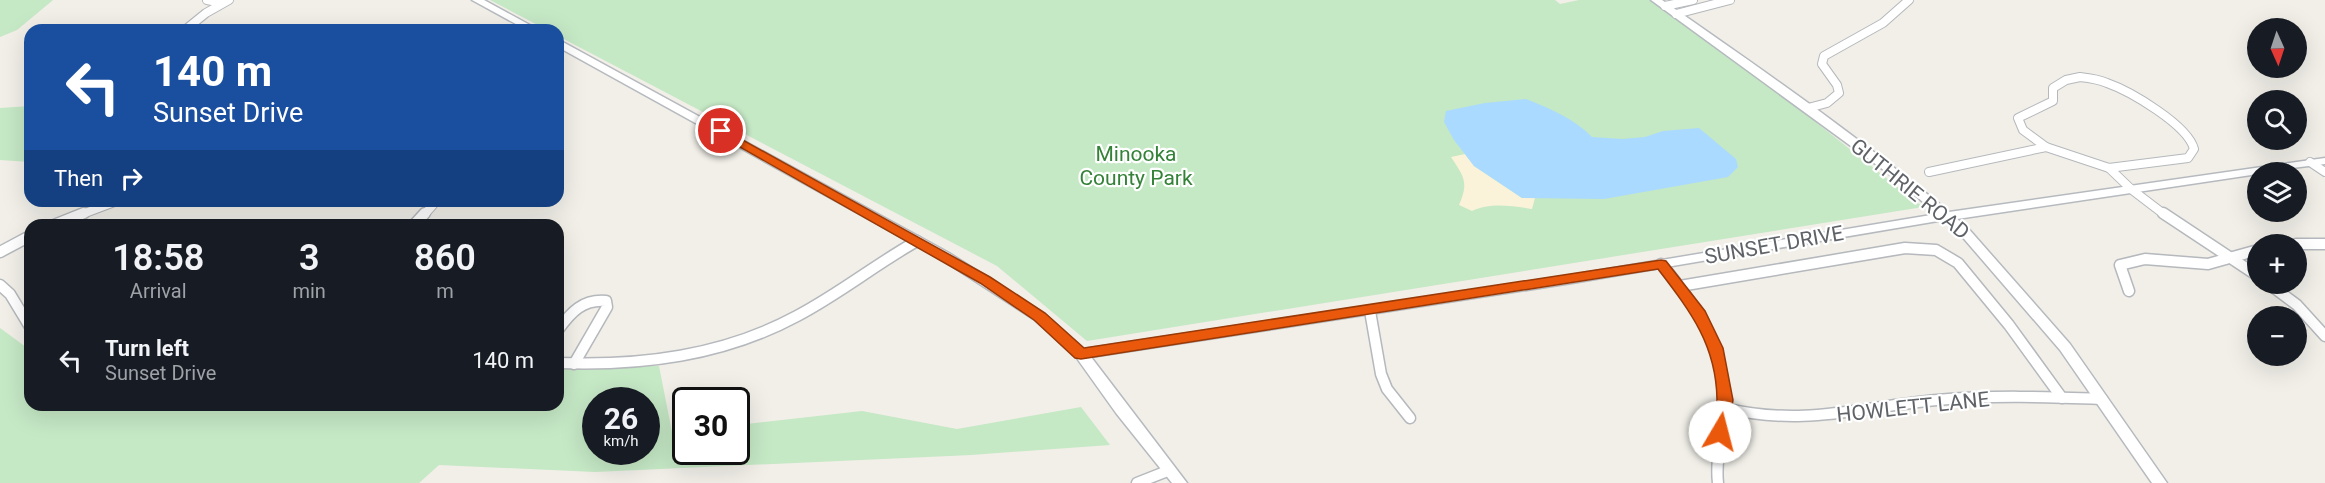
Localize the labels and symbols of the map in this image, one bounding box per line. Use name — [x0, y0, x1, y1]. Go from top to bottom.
north arrow — [2247, 18, 2307, 78]
pin — [695, 105, 746, 156]
street label: GUTHRIE ROAD — [1846, 134, 1974, 244]
park label: Minooka County Park — [1079, 142, 1193, 190]
street label: SUNSET DRIVE — [1703, 221, 1845, 269]
speed limit sign: 30 — [672, 387, 750, 465]
street label: HOWLETT LANE — [1835, 387, 1991, 427]
position arrow — [1688, 400, 1752, 464]

